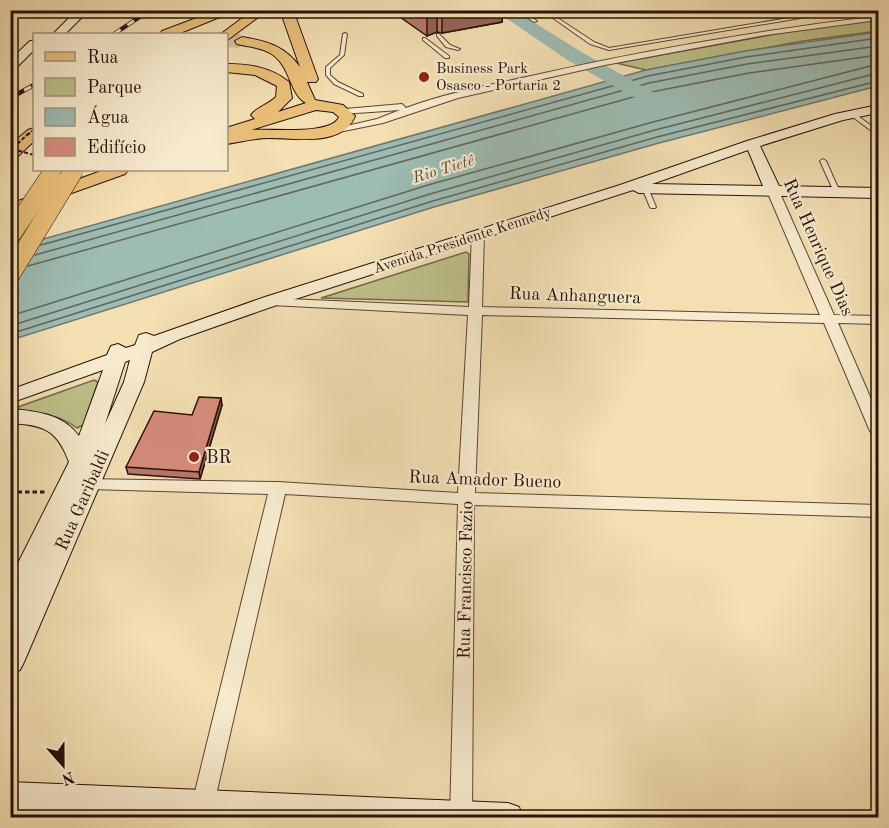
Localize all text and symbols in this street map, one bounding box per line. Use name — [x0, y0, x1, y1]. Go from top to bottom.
legend — [33, 33, 228, 171]
text: Rua — [87, 49, 118, 67]
place label: Business Park Osasco - Portaria 2 — [436, 62, 561, 94]
marker: Business Park Osasco - Portaria 2 — [417, 70, 431, 84]
text: Parque — [87, 79, 142, 97]
text: Água — [87, 105, 129, 127]
text: Edifício — [87, 139, 146, 157]
water label: Rio Tietê — [410, 153, 478, 187]
street label: Rua Henrique Dias — [780, 176, 857, 319]
street label: Avenida Presidente Kennedy — [372, 205, 553, 277]
street label: Rua Anhanguera — [509, 285, 641, 307]
street label: Rua Garibaldi — [53, 447, 113, 553]
place label: BR — [206, 449, 231, 467]
marker: BR — [187, 450, 201, 464]
street label: Rua Amador Bueno — [408, 468, 562, 492]
street label: Rua Francisco Fazio — [456, 501, 476, 659]
north arrow — [33, 735, 93, 795]
text: N — [58, 767, 76, 787]

